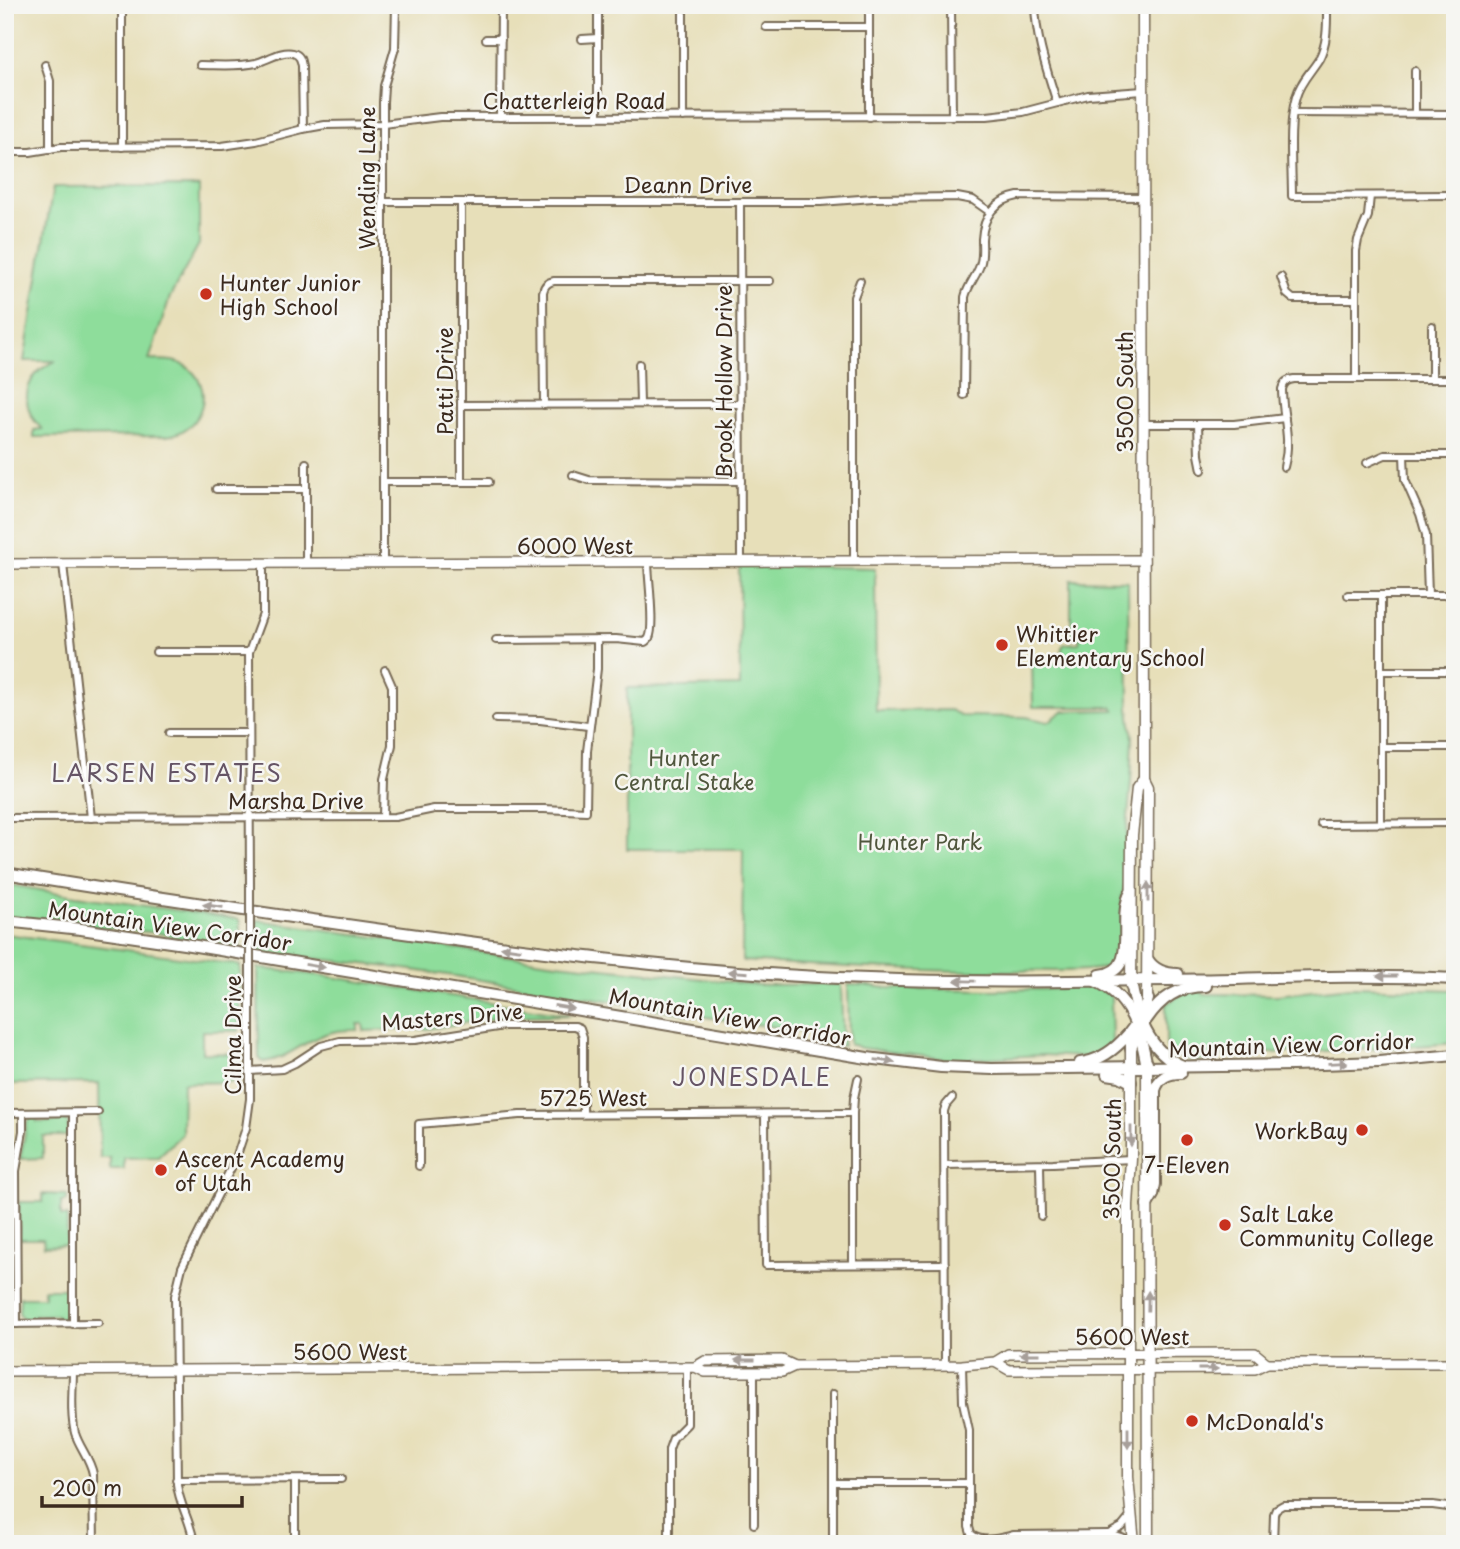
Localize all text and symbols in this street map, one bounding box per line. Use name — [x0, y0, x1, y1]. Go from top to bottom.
street label: Chatterleigh Road — [483, 84, 665, 116]
street label: Wending Lane — [350, 107, 382, 249]
street label: Deann Drive — [624, 168, 752, 200]
place label: Hunter Junior High School — [220, 266, 361, 322]
street label: Brook Hollow Drive — [707, 285, 739, 479]
marker: Hunter Junior High School — [198, 286, 214, 302]
street label: Patti Drive — [428, 327, 460, 435]
street label: 3500 South — [1108, 331, 1140, 453]
street label: 6000 West — [517, 529, 633, 561]
place label: Whittier Elementary School — [1016, 617, 1205, 673]
marker: Whittier Elementary School — [994, 637, 1010, 653]
park label: Hunter Central Stake — [614, 741, 754, 797]
district label: LARSEN ESTATES — [51, 755, 283, 790]
street label: Marsha Drive — [228, 784, 364, 816]
park label: Hunter Park — [858, 825, 983, 857]
one-way arrow — [1142, 881, 1154, 903]
street label: Mountain View Corridor — [46, 892, 294, 958]
one-way arrow — [202, 900, 224, 911]
one-way arrow — [500, 942, 522, 953]
one-way arrow — [304, 961, 326, 972]
one-way arrow — [726, 966, 748, 977]
one-way arrow — [1375, 970, 1397, 982]
street label: Cilma Drive — [216, 975, 248, 1095]
one-way arrow — [954, 975, 976, 987]
street label: Mountain View Corridor — [606, 979, 854, 1053]
street label: Masters Drive — [380, 994, 524, 1038]
one-way arrow — [553, 1002, 575, 1013]
street label: Mountain View Corridor — [1168, 1024, 1415, 1064]
one-way arrow — [874, 1055, 896, 1066]
one-way arrow — [1327, 1058, 1349, 1069]
district label: JONESDALE — [672, 1059, 832, 1094]
street label: 5725 West — [539, 1081, 647, 1113]
street label: 3500 South — [1094, 1098, 1128, 1220]
place label: WorkBay — [1254, 1114, 1348, 1146]
marker: WorkBay — [1354, 1122, 1370, 1138]
one-way arrow — [1125, 1125, 1137, 1147]
marker: 7-Eleven — [1179, 1132, 1195, 1148]
place label: Ascent Academy of Utah — [175, 1142, 345, 1198]
place label: 7-Eleven — [1144, 1148, 1230, 1180]
marker: Ascent Academy of Utah — [153, 1162, 169, 1178]
place label: Salt Lake Community College — [1239, 1197, 1434, 1253]
marker: Salt Lake Community College — [1217, 1217, 1233, 1233]
one-way arrow — [1142, 1290, 1154, 1312]
street label: 5600 West — [1075, 1320, 1189, 1352]
street label: 5600 West — [293, 1335, 407, 1367]
one-way arrow — [1019, 1348, 1041, 1360]
one-way arrow — [734, 1354, 756, 1366]
one-way arrow — [1198, 1363, 1220, 1375]
place label: McDonald's — [1206, 1405, 1324, 1437]
marker: McDonald's — [1184, 1413, 1200, 1429]
one-way arrow — [1122, 1427, 1134, 1449]
scale bar — [42, 1465, 242, 1509]
text: 200 m — [52, 1471, 122, 1503]

